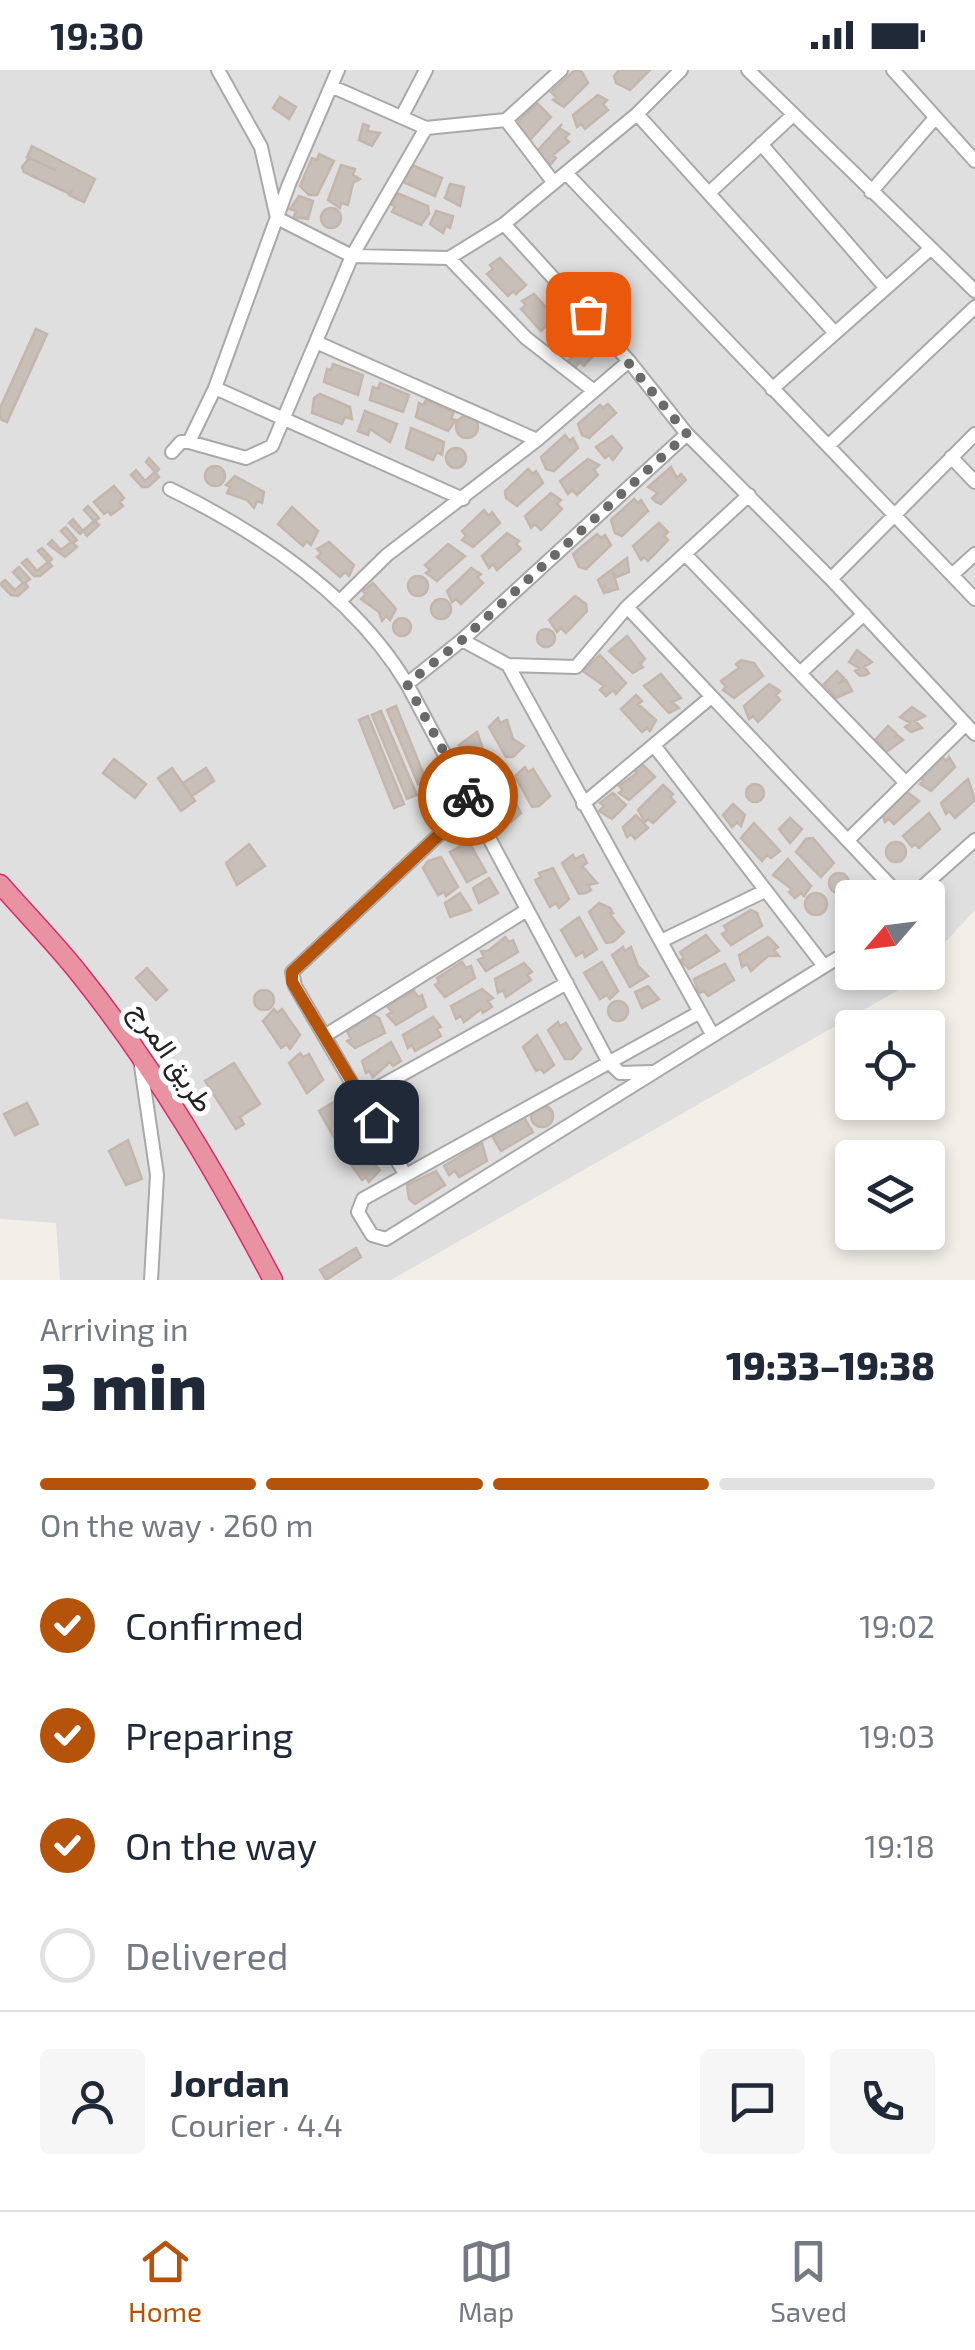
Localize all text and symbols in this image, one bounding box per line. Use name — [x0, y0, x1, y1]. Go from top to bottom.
text: 19:30 — [50, 12, 144, 58]
pin — [546, 272, 631, 357]
icon: bag — [561, 287, 616, 342]
courier — [418, 746, 518, 846]
icon: bike — [441, 769, 496, 824]
north arrow — [835, 880, 945, 990]
map controls — [835, 880, 945, 1250]
street label: طريق المرج — [121, 995, 222, 1120]
button: locate — [835, 1010, 945, 1120]
pin — [334, 1080, 419, 1165]
icon: home — [349, 1095, 404, 1150]
button: layers — [835, 1140, 945, 1250]
text: Arriving in — [40, 1309, 189, 1347]
text: 19:33–19:38 — [726, 1342, 935, 1388]
text: 3 min — [40, 1345, 207, 1423]
text: On the way · 260 m — [40, 1505, 314, 1543]
icon: check — [40, 1598, 95, 1653]
text: Confirmed — [125, 1602, 304, 1648]
text: 19:02 — [859, 1606, 935, 1644]
icon: check — [40, 1708, 95, 1763]
text: Preparing — [125, 1712, 293, 1758]
text: 19:03 — [859, 1716, 935, 1754]
icon: check — [40, 1818, 95, 1873]
text: On the way — [125, 1822, 317, 1868]
text: 19:18 — [864, 1826, 935, 1864]
text: Delivered — [125, 1932, 289, 1978]
button: person — [40, 2049, 145, 2154]
button: chat — [700, 2049, 805, 2154]
button: phone — [830, 2049, 935, 2154]
text: Jordan — [170, 2059, 290, 2105]
text: Courier · 4.4 — [170, 2105, 343, 2143]
tab: Home — [128, 2234, 202, 2328]
tab: Map — [458, 2234, 514, 2328]
tab: Saved — [770, 2234, 847, 2328]

